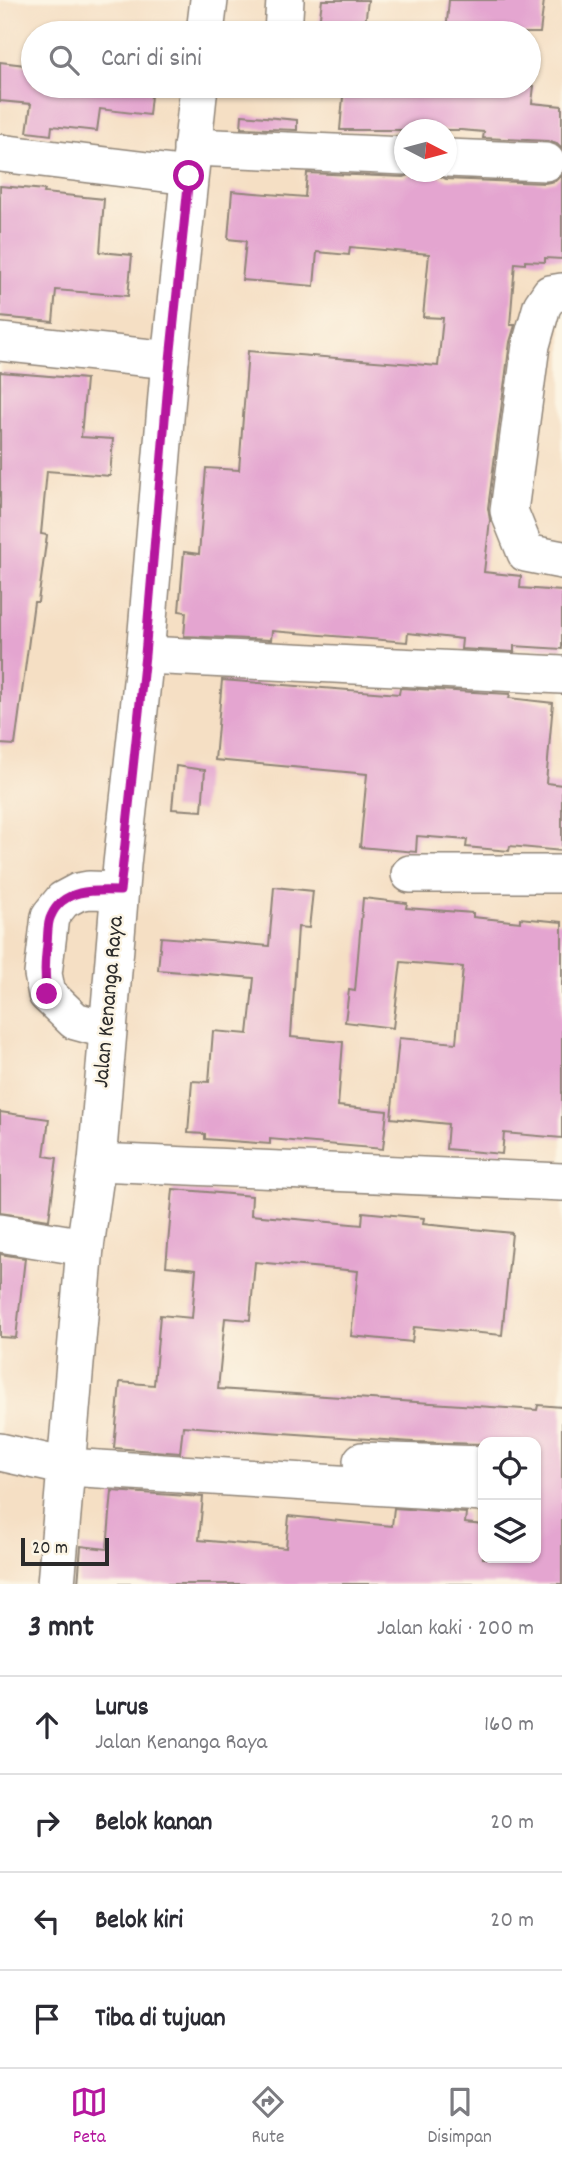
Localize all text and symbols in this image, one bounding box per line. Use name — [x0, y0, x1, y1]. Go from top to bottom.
search box — [21, 21, 541, 98]
icon: search — [45, 41, 83, 79]
text: Cari di sini — [101, 41, 202, 78]
north arrow — [394, 119, 457, 182]
route start — [173, 160, 204, 191]
street label: Jalan Kenanga Raya — [86, 914, 134, 1089]
route end — [31, 978, 62, 1009]
map controls — [478, 1437, 541, 1563]
button: locate — [478, 1437, 541, 1500]
button: layers — [478, 1500, 541, 1563]
scale bar — [21, 1535, 108, 1567]
text: 20 m — [32, 1536, 68, 1563]
text: 3 mnt — [28, 1608, 94, 1651]
text: Jalan kaki · 200 m — [377, 1613, 534, 1646]
text: Lurus — [95, 1690, 149, 1727]
icon: ahead — [28, 1706, 66, 1744]
text: 160 m — [484, 1709, 534, 1742]
text: Jalan Kenanga Raya — [95, 1727, 267, 1760]
icon: right — [28, 1804, 66, 1842]
text: Belok kanan — [95, 1805, 212, 1842]
text: 20 m — [490, 1807, 534, 1840]
icon: left — [28, 1902, 66, 1940]
text: Belok kiri — [95, 1903, 183, 1940]
text: 20 m — [490, 1905, 534, 1938]
icon: arrive — [28, 2000, 66, 2038]
text: Tiba di tujuan — [95, 2001, 226, 2038]
tab: Peta — [70, 2083, 108, 2152]
tab: Rute — [249, 2083, 287, 2152]
tab: Disimpan — [427, 2083, 492, 2152]

